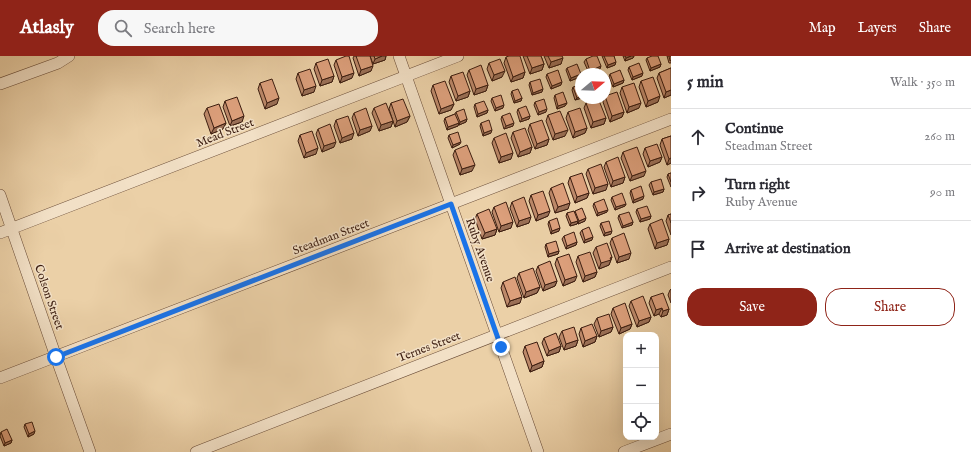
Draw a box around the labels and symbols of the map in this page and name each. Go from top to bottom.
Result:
north arrow [575,68,611,104]
street label: Mead Street [194,115,256,151]
street label: Steadman Street [291,216,371,258]
street label: Ruby Avenue [462,216,498,284]
street label: Colson Street [31,263,67,331]
street label: Ternes Street [395,328,463,366]
route end [492,338,510,356]
route start [47,348,65,366]

